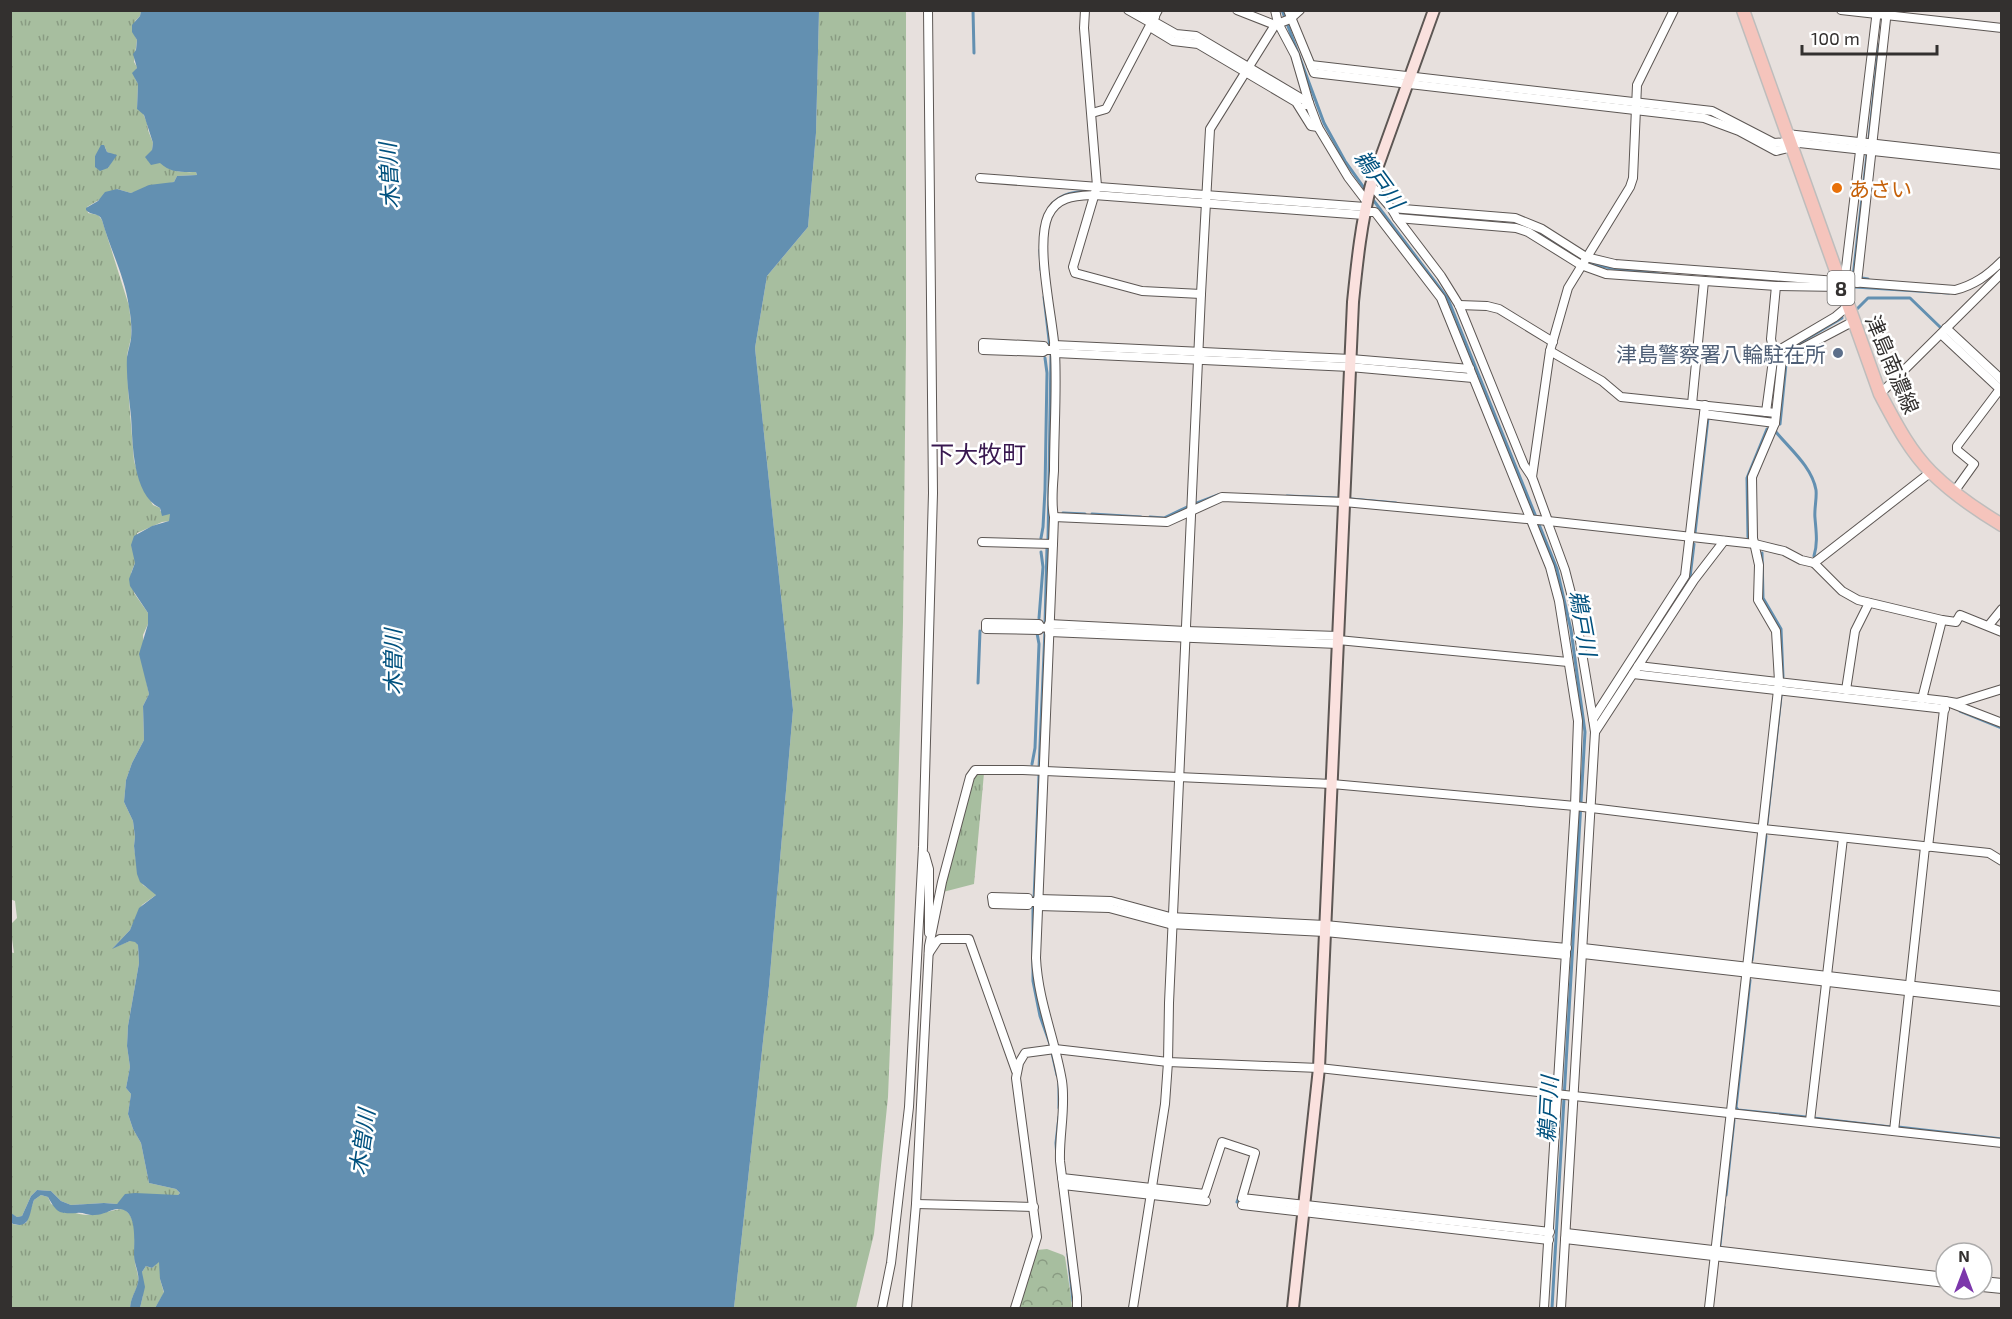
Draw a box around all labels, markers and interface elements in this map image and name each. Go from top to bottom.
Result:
scale bar [1802,18,1937,56]
text: 100 m [1811,27,1860,49]
water label: 木曽川 [373,140,403,210]
water label: 鵜戸川 [1350,145,1411,215]
place label: あさい [1849,176,1912,201]
marker: あさい [1830,181,1844,195]
road number: 8 [1828,271,1854,305]
street label: 津島南濃線 [1861,311,1925,417]
place label: 津島警察署八輪駐在所 [1616,341,1826,366]
marker: 津島警察署八輪駐在所 [1831,346,1845,360]
district label: 下大牧町 [930,439,1026,468]
water label: 鵜戸川 [1565,588,1603,660]
water label: 木曽川 [379,627,405,695]
water label: 鵜戸川 [1532,1073,1562,1143]
water label: 木曽川 [344,1106,379,1176]
north arrow [1934,1241,1994,1301]
text: N [1958,1246,1970,1265]

